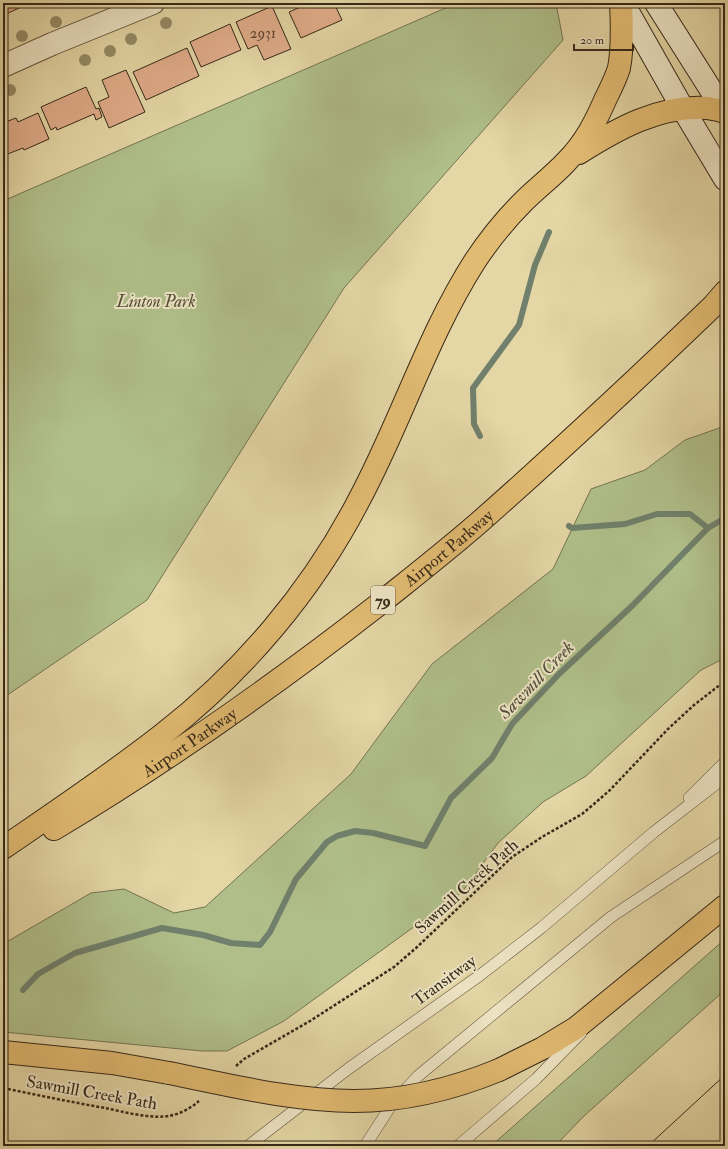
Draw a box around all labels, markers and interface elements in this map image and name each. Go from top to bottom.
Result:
house number: 2931 [250,24,276,43]
scale bar [574,26,633,52]
text: 20 m [580,33,605,48]
park label: Linton Park [116,291,195,312]
street label: Airport Parkway [399,505,499,592]
road number: 79 [371,586,395,614]
water label: Sawmill Creek [493,637,579,725]
street label: Airport Parkway [138,703,242,782]
street label: Sawmill Creek Path [410,834,523,938]
street label: Transitway [408,950,481,1011]
street label: Sawmill Creek Path [25,1071,159,1114]

